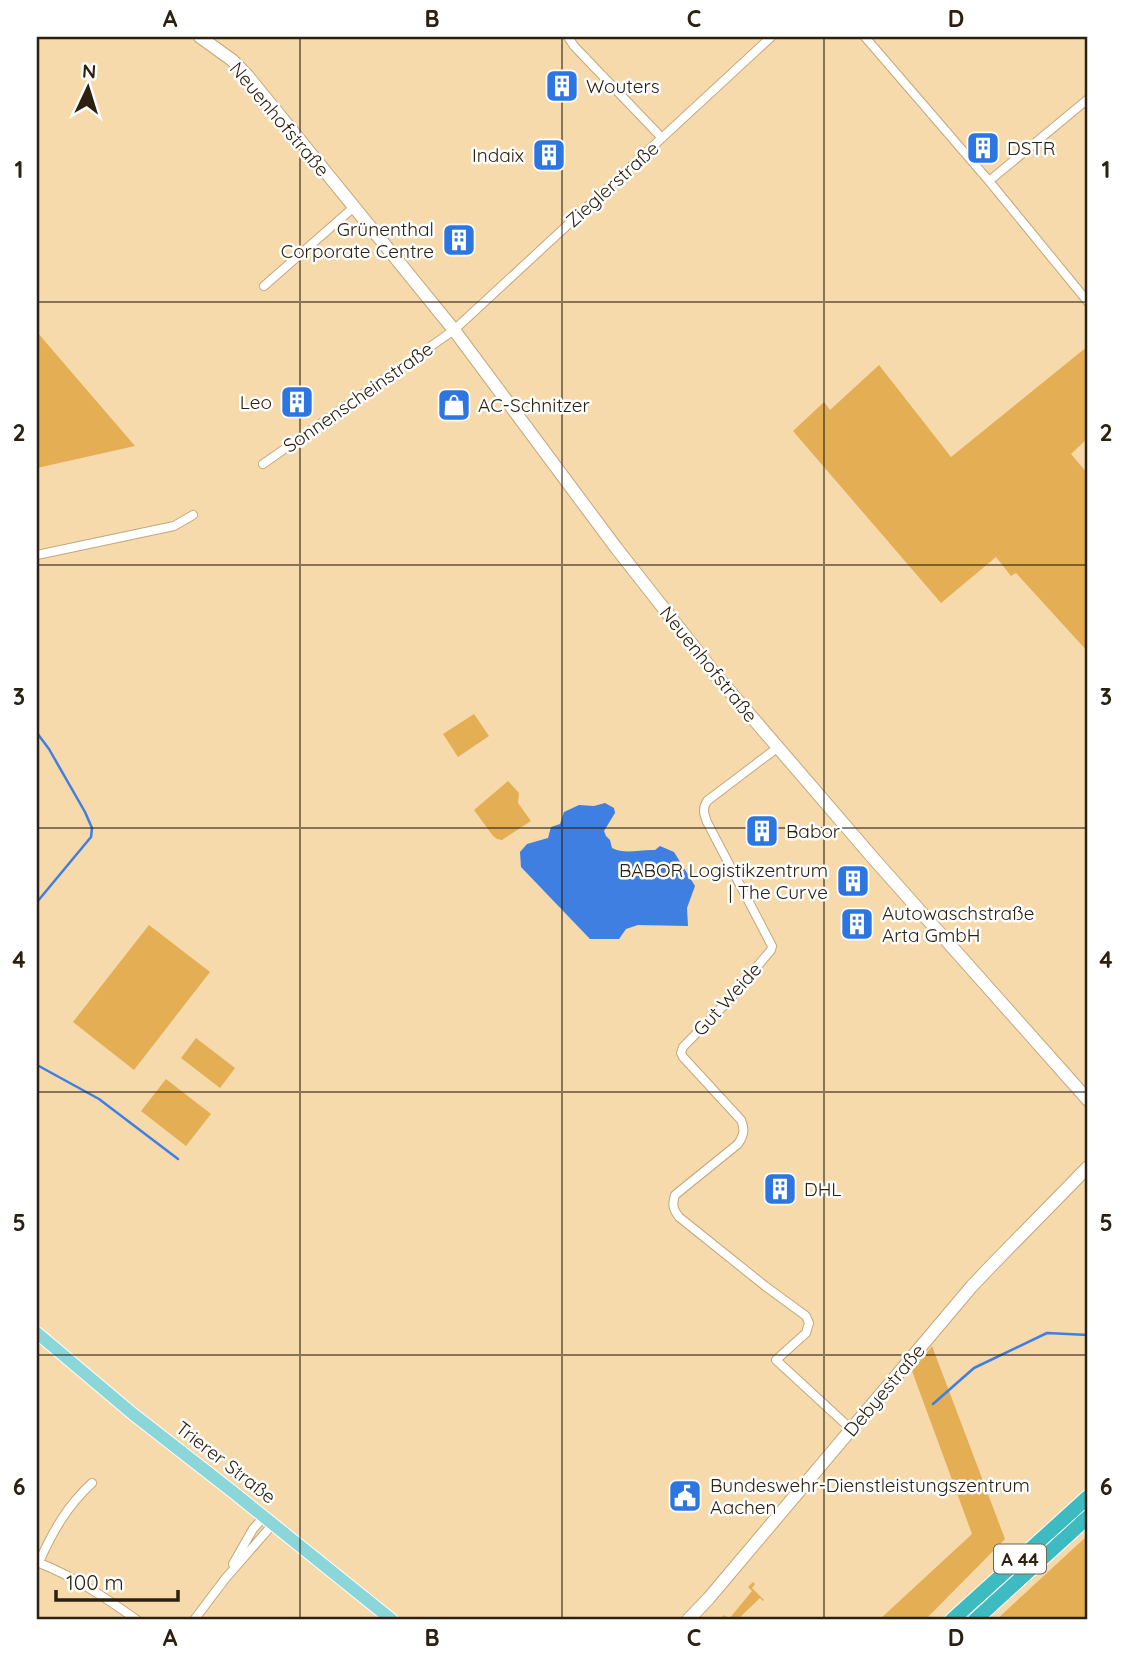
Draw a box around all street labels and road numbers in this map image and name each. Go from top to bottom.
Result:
street label: Neuenhofstraße [225,57,335,181]
street label: Zieglerstraße [560,136,664,232]
street label: Sonnenscheinstraße [278,336,438,458]
street label: Neuenhofstraße [655,601,763,727]
street label: Gut Weide [688,957,766,1041]
street label: Debyestraße [838,1339,930,1441]
street label: Trierer Straße [171,1415,281,1509]
road number: A 44 [994,1544,1046,1574]

